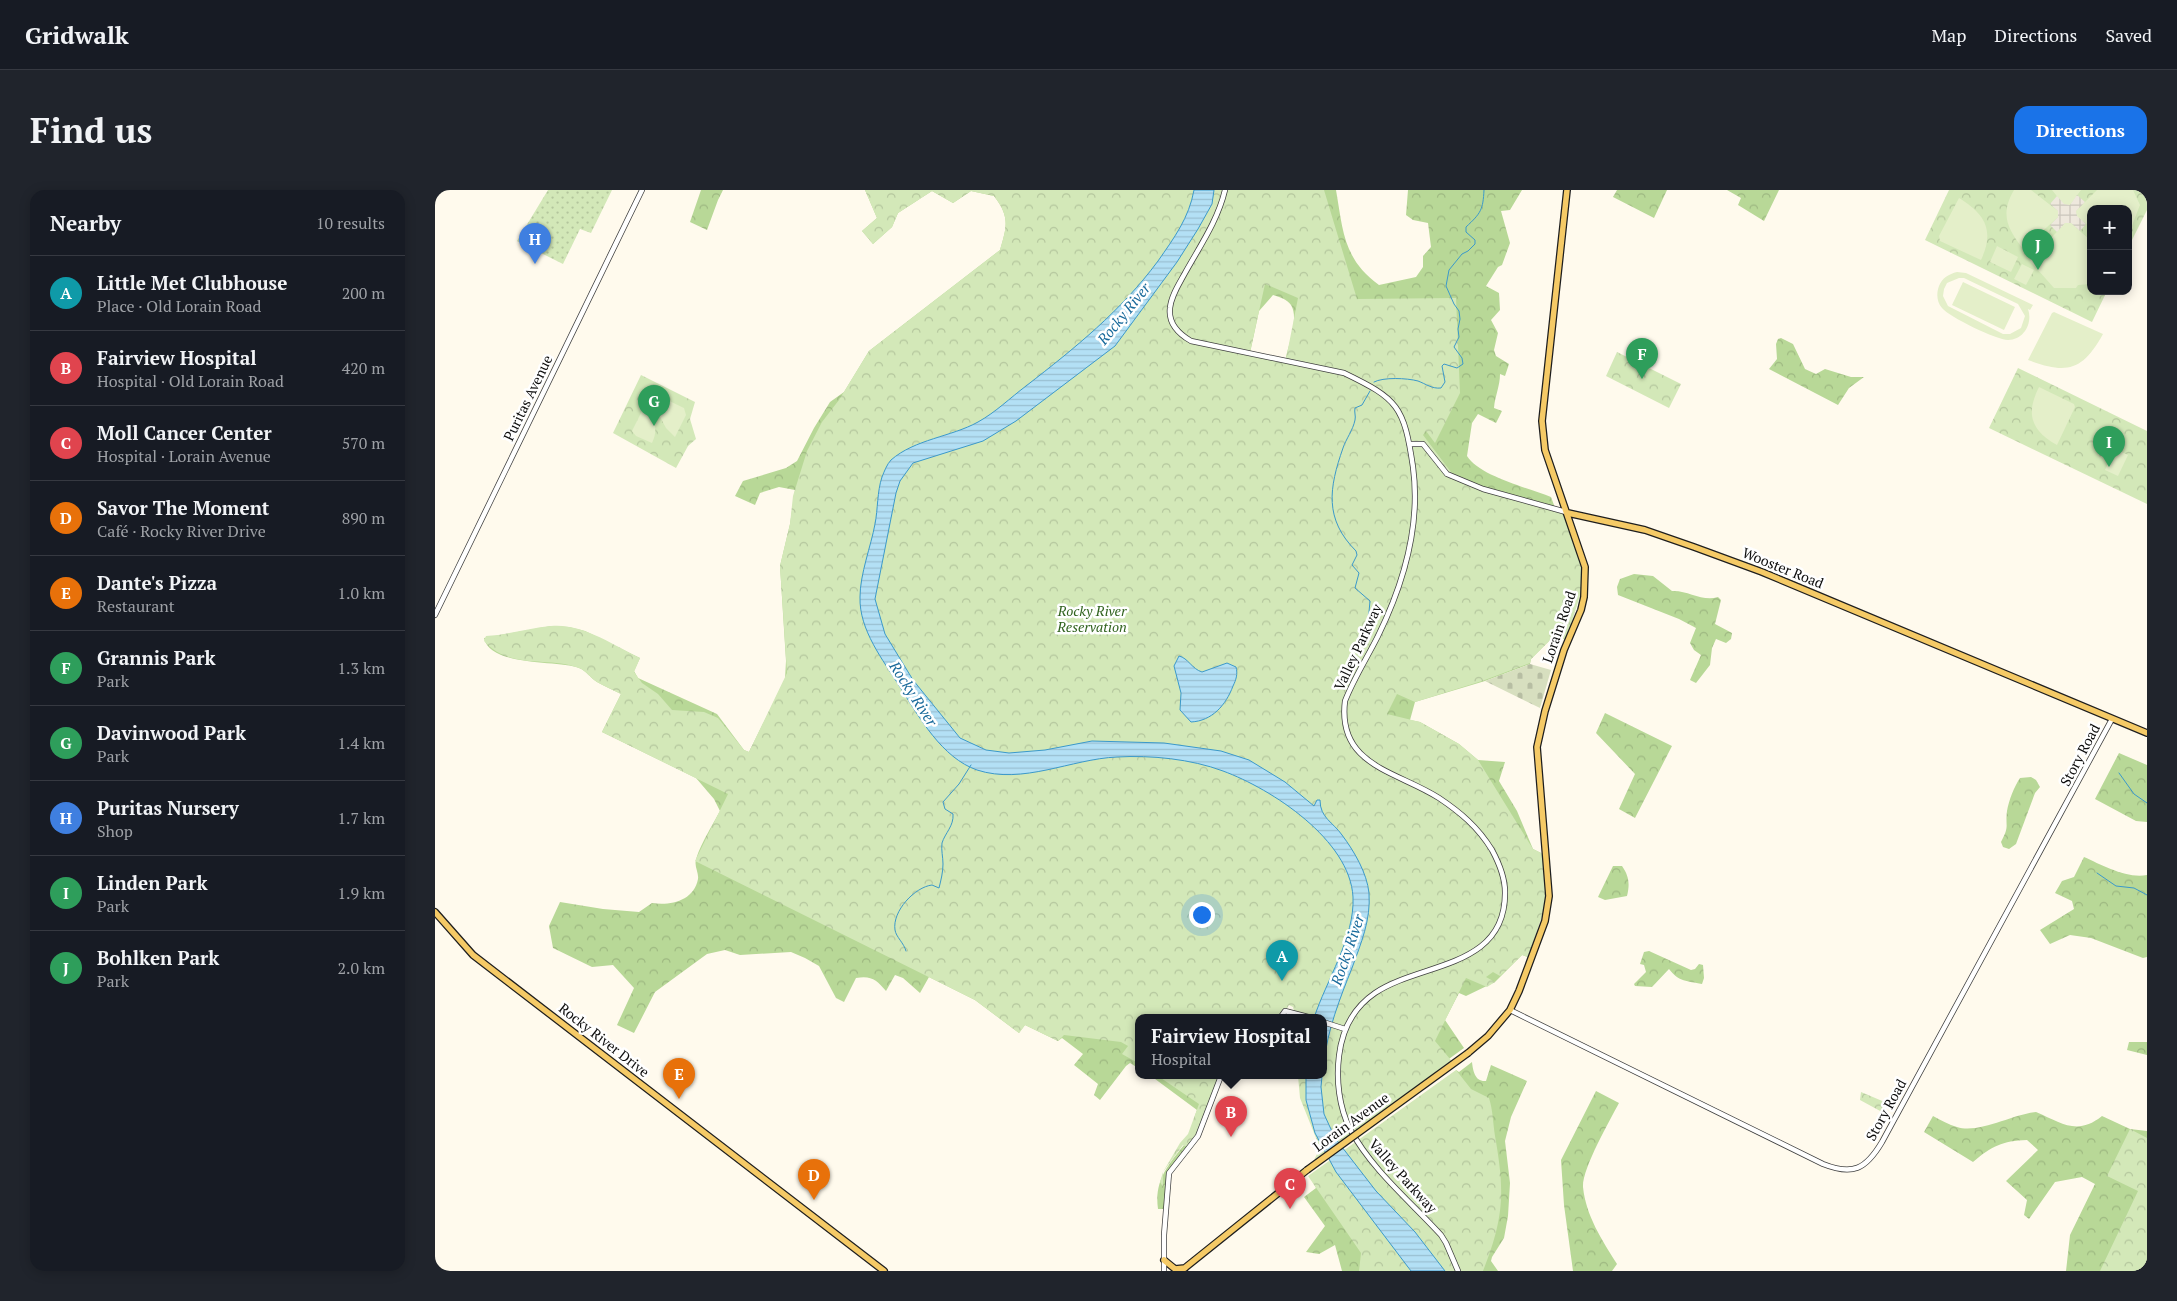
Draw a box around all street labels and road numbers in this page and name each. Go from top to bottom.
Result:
street label: Puritas Avenue [499,352,557,444]
street label: Wooster Road [1740,543,1827,593]
street label: Lorain Road [1537,588,1580,665]
street label: Valley Parkway [1329,600,1386,693]
street label: Story Road [2055,720,2104,789]
street label: Rocky River Drive [555,998,653,1081]
street label: Story Road [1861,1075,1910,1144]
street label: Lorain Avenue [1309,1088,1392,1156]
street label: Valley Parkway [1365,1135,1442,1217]

